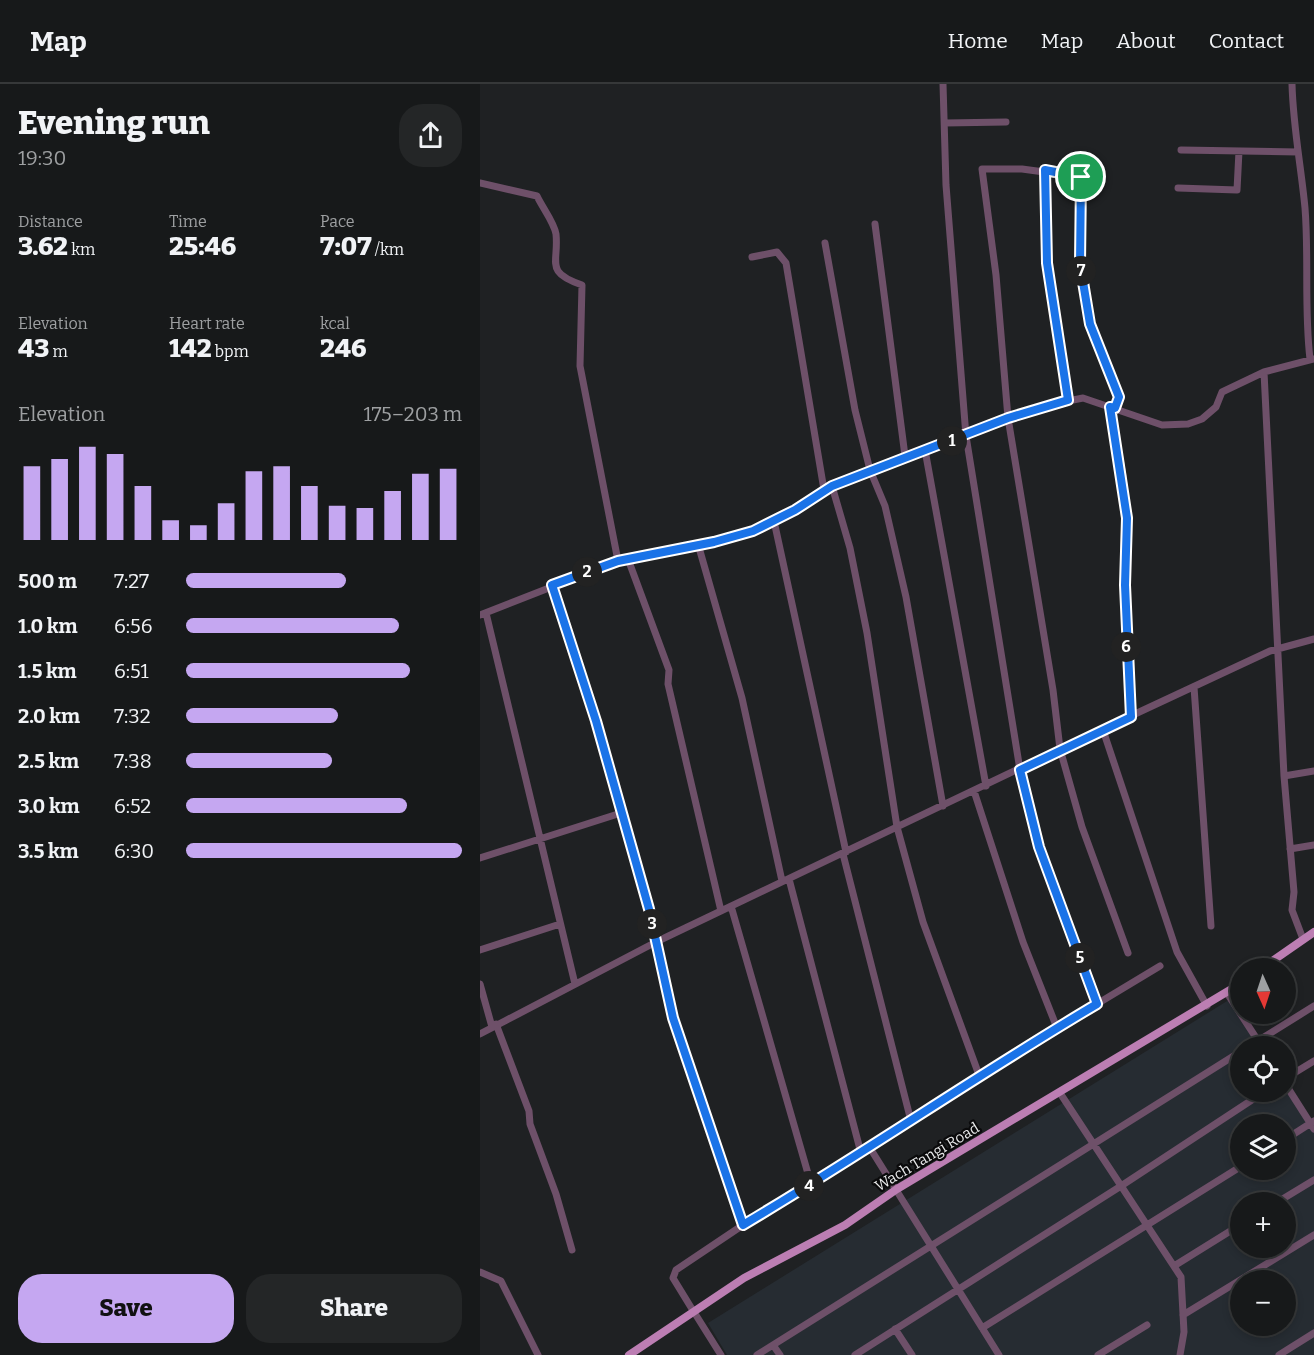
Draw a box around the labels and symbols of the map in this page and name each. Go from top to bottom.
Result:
pin [1055,151,1106,202]
pin: 7 [1066,256,1096,286]
pin: 1 [937,426,967,456]
pin: 2 [572,557,602,587]
pin: 6 [1111,632,1141,662]
pin: 3 [637,909,667,939]
pin: 5 [1065,943,1095,973]
north arrow [1230,958,1296,1024]
street label: Wach Tangi Road [872,1119,983,1195]
pin: 4 [794,1171,824,1201]

